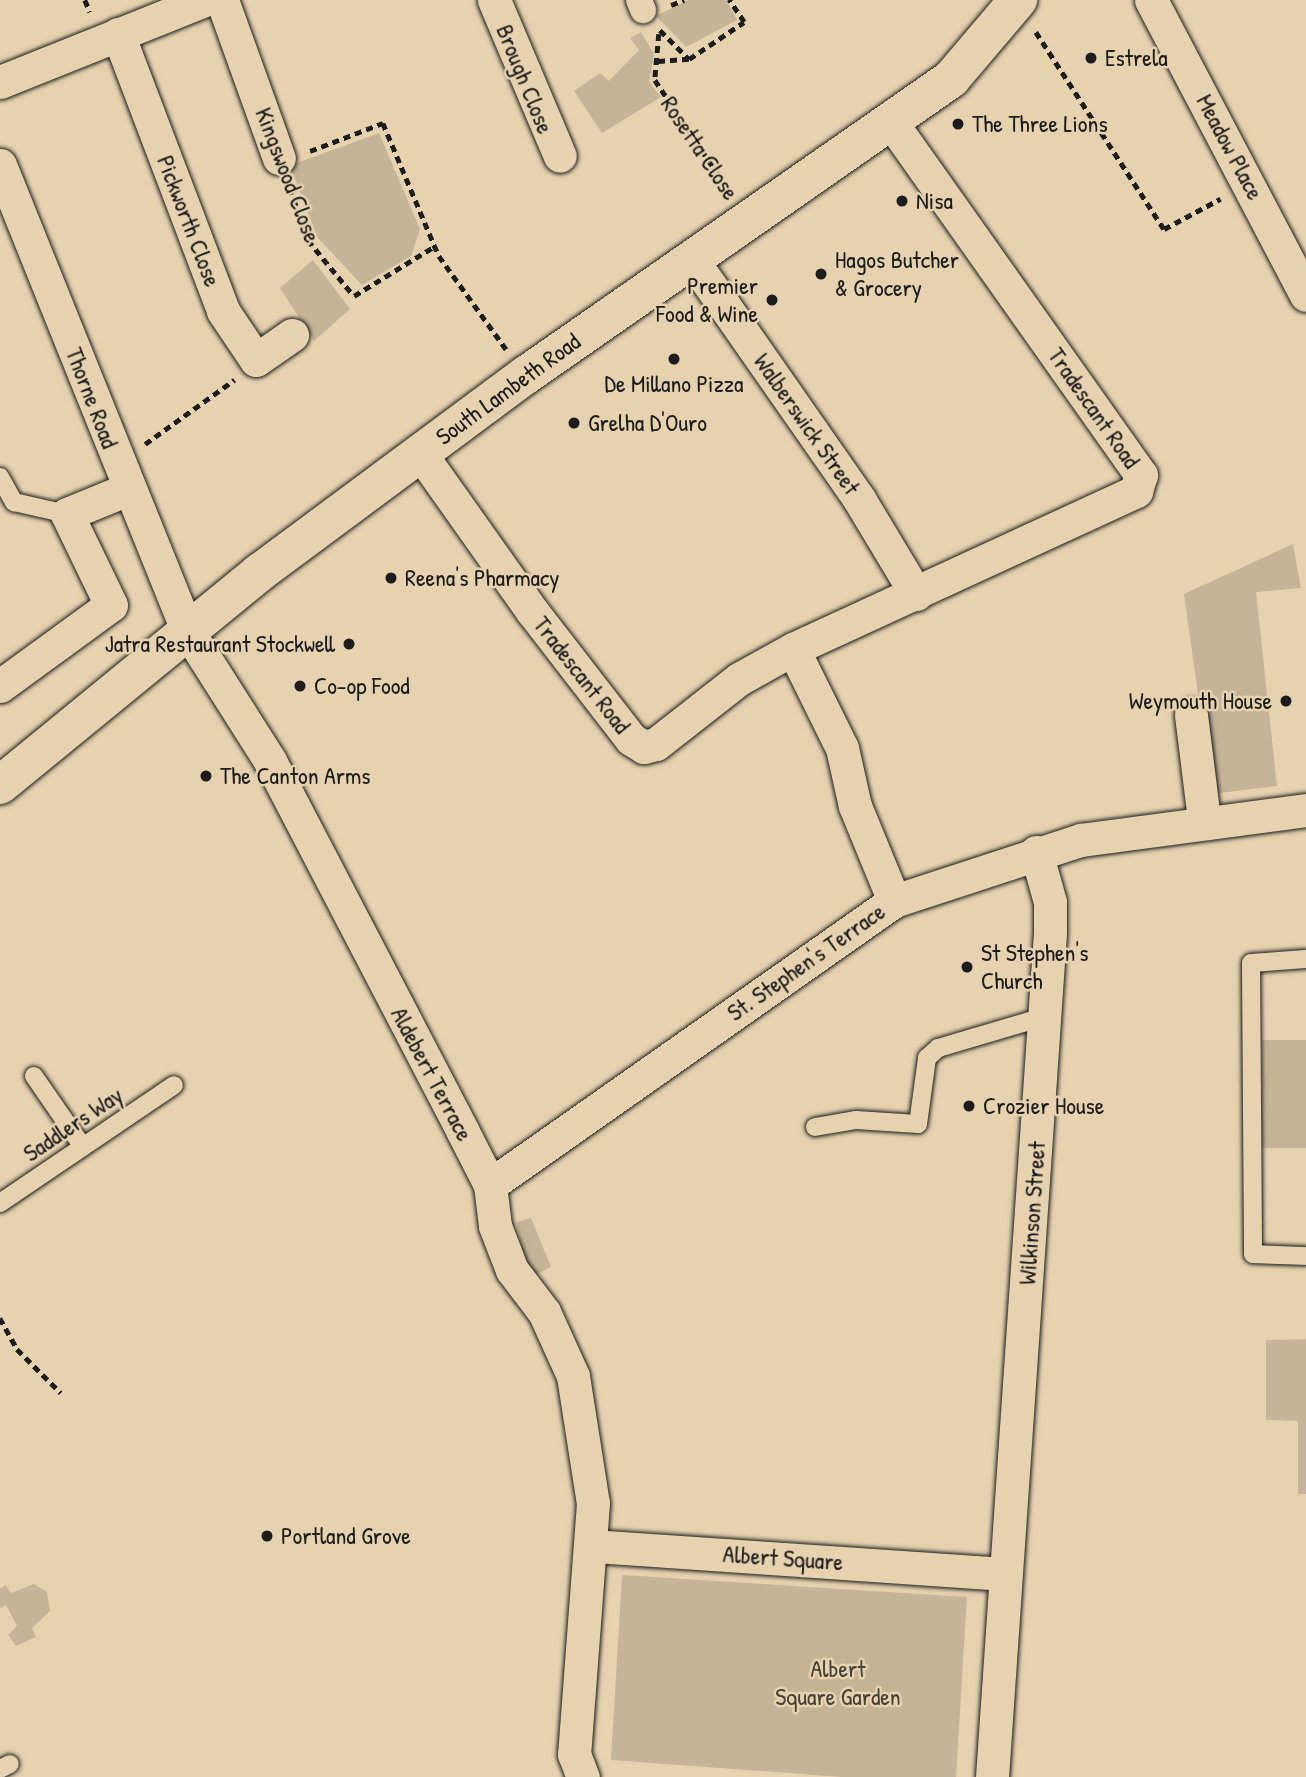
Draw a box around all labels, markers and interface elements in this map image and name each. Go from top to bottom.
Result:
street label: Brough Close [490,20,560,138]
place label: Estrela [1105,44,1168,72]
marker: Estrela [1083,50,1099,66]
street label: Meadow Place [1190,89,1270,205]
street label: Rosetta Close [655,91,745,205]
street label: Kingswood Close [249,104,327,246]
place label: The Three Lions [972,110,1108,138]
marker: The Three Lions [950,116,966,132]
street label: Pickworth Close [151,151,227,291]
place label: Nisa [916,187,953,215]
marker: Nisa [894,193,910,209]
place label: Hagos Butcher & Grocery [835,246,959,302]
marker: Hagos Butcher & Grocery [813,266,829,282]
place label: Premier Food & Wine [656,272,758,328]
marker: Premier Food & Wine [764,292,780,308]
street label: South Lambeth Road [430,327,586,451]
street label: Tradescant Road [1042,342,1146,474]
street label: Thorne Road [60,344,124,452]
street label: Walberswick Street [748,348,866,500]
marker: De Millano Pizza [666,351,682,367]
place label: De Millano Pizza [605,370,743,398]
place label: Grelha D'Ouro [588,409,707,437]
marker: Grelha D'Ouro [566,415,582,431]
place label: Reena's Pharmacy [405,564,559,592]
marker: Reena's Pharmacy [383,570,399,586]
street label: Tradescant Road [527,611,637,739]
place label: Jatra Restaurant Stockwell [105,630,335,658]
marker: Jatra Restaurant Stockwell [341,636,357,652]
place label: Co-op Food [314,672,410,700]
marker: Co-op Food [292,678,308,694]
place label: Weymouth House [1129,687,1272,715]
marker: Weymouth House [1278,693,1294,709]
place label: The Canton Arms [220,762,371,790]
marker: The Canton Arms [198,768,214,784]
street label: St. Stephen's Terrace [722,897,890,1027]
place label: St Stephen's Church [981,939,1089,995]
marker: St Stephen's Church [959,959,975,975]
street label: Aldebert Terrace [385,1002,479,1146]
street label: Saddlers Way [18,1080,128,1168]
place label: Crozier House [983,1092,1104,1120]
marker: Crozier House [961,1098,977,1114]
street label: Wilkinson Street [1013,1140,1051,1286]
place label: Portland Grove [281,1522,411,1550]
marker: Portland Grove [259,1528,275,1544]
street label: Albert Square [722,1539,844,1577]
park label: Albert Square Garden [775,1655,901,1711]

